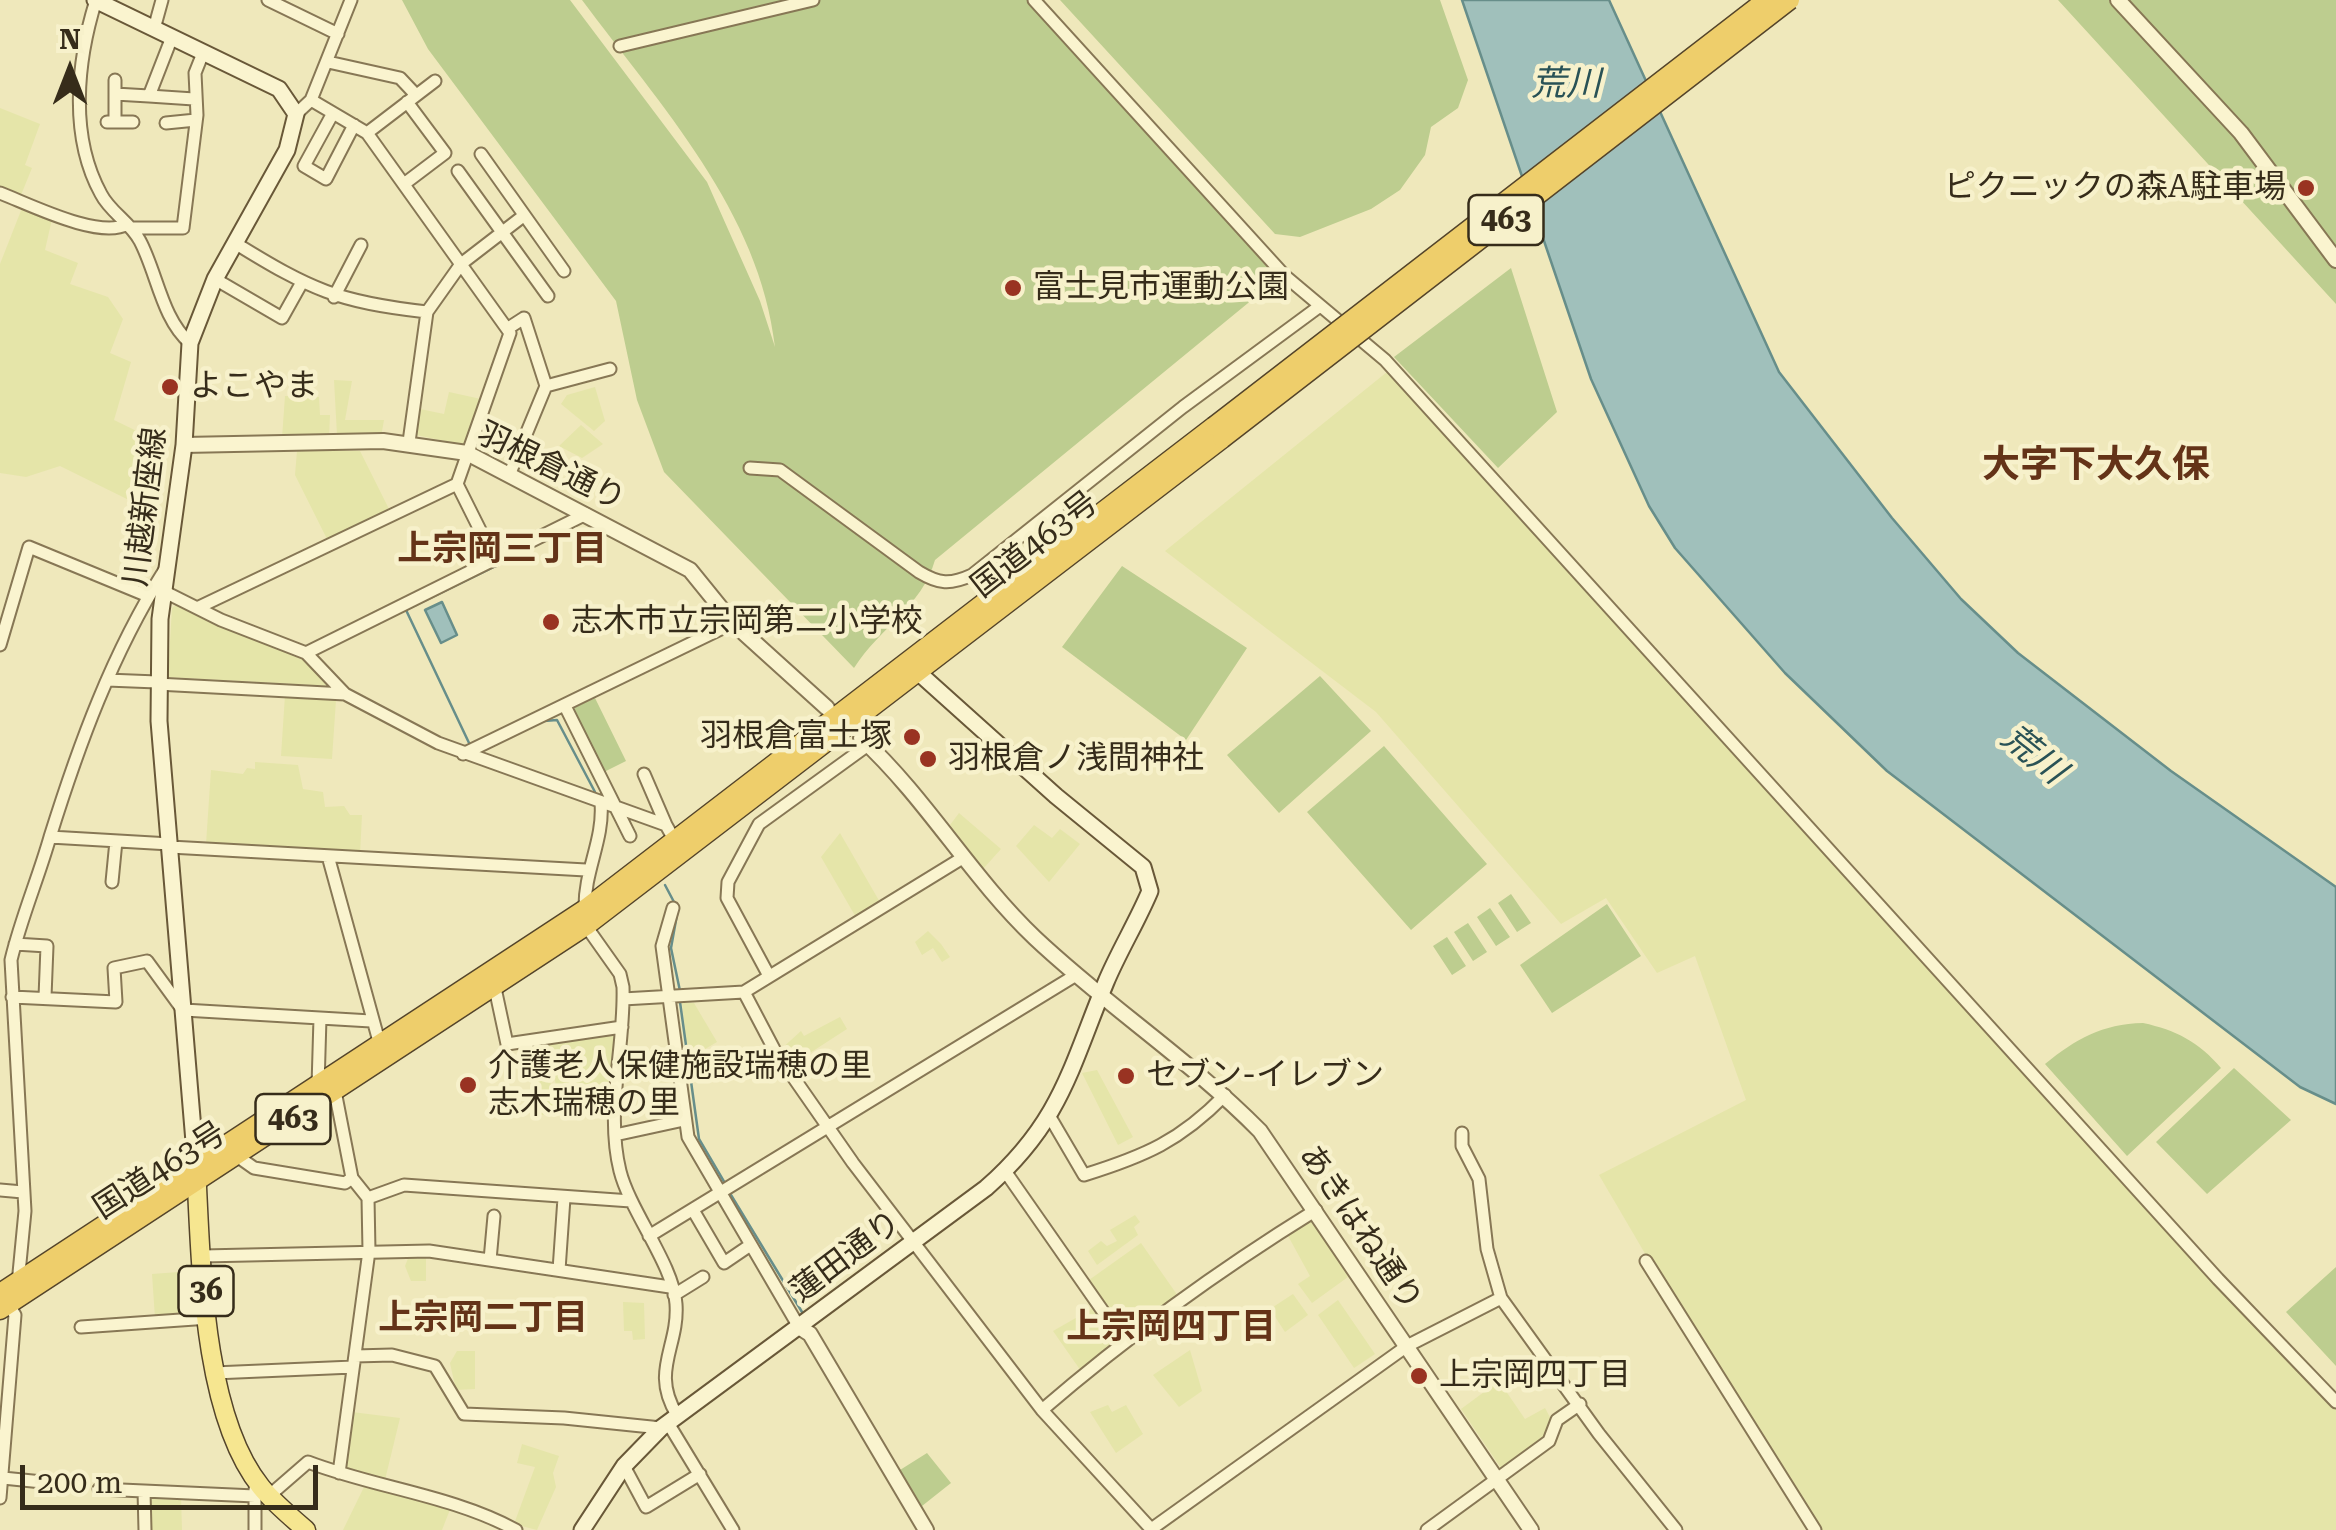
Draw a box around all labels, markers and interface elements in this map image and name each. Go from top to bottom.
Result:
north arrow [20,20,120,120]
text: N [59,23,81,56]
water label: 荒川 [1531,64,1601,106]
place label: ピクニックの森A駐車場 [1944,169,2286,207]
marker: ピクニックの森A駐車場 [2295,177,2317,199]
road number: 463 [1468,195,1544,245]
place label: 富士見市運動公園 [1033,269,1289,307]
marker: 富士見市運動公園 [1002,277,1024,299]
place label: よこやま [190,368,318,406]
marker: よこやま [159,376,181,398]
street label: 羽根倉通り [471,415,631,519]
street label: 川越新座線 [117,425,175,589]
district label: 大字下大久保 [1982,443,2210,489]
street label: 国道463号 [964,484,1106,606]
district label: 上宗岡三丁目 [397,529,607,571]
place label: 志木市立宗岡第二小学校 [571,603,923,641]
marker: 志木市立宗岡第二小学校 [540,611,562,633]
water label: 荒川 [1993,717,2073,793]
place label: 羽根倉富士塚 [700,718,892,756]
marker: 羽根倉富士塚 [901,726,923,748]
place label: 羽根倉ノ浅間神社 [948,740,1204,778]
marker: 羽根倉ノ浅間神社 [917,748,939,770]
place label: 介護老人保健施設瑞穂の里 志木瑞穂の里 [488,1048,872,1123]
place label: セブン-イレブン [1146,1057,1384,1095]
marker: セブン-イレブン [1115,1065,1137,1087]
marker: 介護老人保健施設瑞穂の里 志木瑞穂の里 [457,1074,479,1096]
road number: 463 [256,1094,330,1144]
street label: 国道463号 [87,1114,233,1228]
street label: あきはね通り [1290,1138,1430,1318]
street label: 蓮田通り [783,1203,909,1311]
road number: 36 [178,1266,234,1316]
district label: 上宗岡二丁目 [378,1298,588,1340]
district label: 上宗岡四丁目 [1066,1307,1276,1349]
place label: 上宗岡四丁目 [1439,1357,1631,1395]
marker: 上宗岡四丁目 [1408,1365,1430,1387]
scale bar [25,1445,322,1507]
text: 200 m [37,1465,122,1500]

